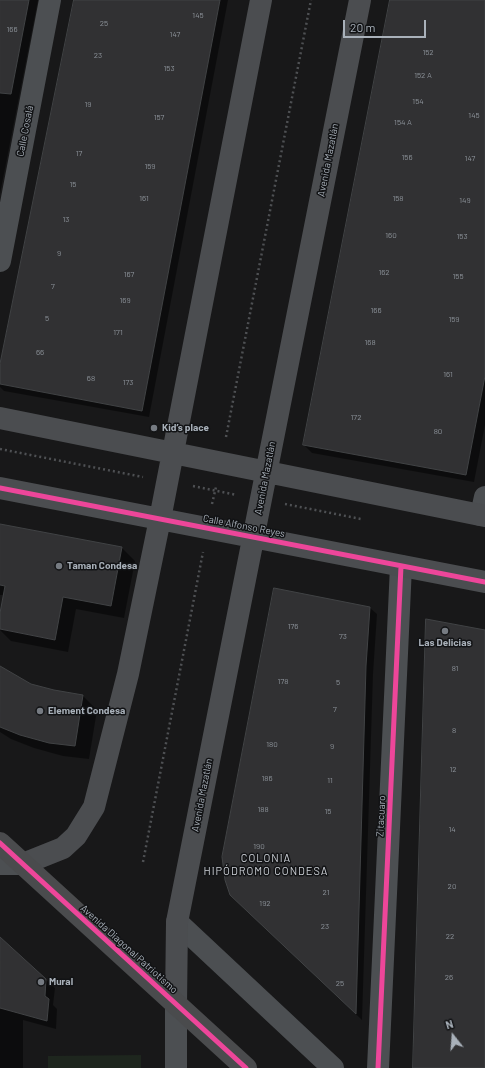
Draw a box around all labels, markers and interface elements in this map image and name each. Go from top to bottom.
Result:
house number: 145 [192,10,204,20]
scale bar [345,12,428,38]
house number: 25 [100,18,108,28]
text: 20 m [350,20,376,34]
house number: 166 [6,24,18,34]
house number: 147 [170,29,180,39]
house number: 152 [422,47,434,57]
house number: 23 [94,50,102,60]
house number: 153 [163,63,175,73]
house number: 152 A [414,70,432,80]
house number: 154 [412,96,424,106]
house number: 19 [85,99,91,109]
street label: Calle Cosalá [14,104,36,158]
house number: 145 [468,110,480,120]
house number: 157 [154,112,164,122]
house number: 154 A [394,117,412,127]
street label: Avenida Mazatlán [315,122,341,198]
house number: 17 [76,148,82,158]
house number: 156 [401,152,413,162]
house number: 147 [465,153,475,163]
house number: 159 [144,161,156,171]
house number: 15 [70,179,76,189]
house number: 161 [139,193,149,203]
house number: 158 [392,193,404,203]
house number: 149 [459,195,471,205]
house number: 13 [63,214,69,224]
house number: 160 [385,230,397,240]
house number: 153 [456,231,468,241]
house number: 9 [57,248,61,258]
house number: 162 [378,267,390,277]
house number: 167 [124,269,134,279]
house number: 155 [452,271,464,281]
house number: 7 [51,281,55,291]
house number: 169 [119,295,131,305]
house number: 166 [370,305,382,315]
house number: 5 [45,313,49,323]
house number: 159 [448,314,460,324]
house number: 171 [113,327,123,337]
house number: 168 [364,337,376,347]
house number: 66 [36,347,44,357]
house number: 161 [443,369,453,379]
house number: 68 [87,373,95,383]
house number: 173 [123,377,133,387]
house number: 172 [351,412,361,422]
place label: Kid’s place [162,422,209,434]
marker: Kid’s place [149,423,159,433]
house number: 80 [434,426,442,436]
street label: Avenida Mazatlán [252,440,278,516]
street label: Calle Alfonso Reyes [202,512,286,540]
place label: Taman Condesa [67,560,137,572]
marker: Taman Condesa [54,561,64,571]
house number: 176 [288,621,298,631]
marker: Las Delicias [440,626,450,636]
house number: 73 [339,631,347,641]
place label: Las Delicias [419,637,471,649]
house number: 81 [452,663,458,673]
house number: 178 [278,676,288,686]
house number: 5 [336,677,340,687]
house number: 7 [333,704,337,714]
place label: Element Condesa [48,705,125,717]
marker: Element Condesa [35,706,45,716]
house number: 8 [452,725,456,735]
house number: 180 [266,739,278,749]
house number: 9 [330,741,334,751]
street label: Avenida Mazatlán [189,757,215,833]
house number: 12 [449,764,457,774]
house number: 186 [261,773,273,783]
house number: 11 [327,775,333,785]
street label: Zitacuaro [374,795,388,837]
house number: 188 [257,804,269,814]
house number: 15 [325,806,331,816]
house number: 14 [448,824,456,834]
house number: 190 [253,841,265,851]
district label: COLONIA HIPÓDROMO CONDESA [203,851,329,877]
house number: 20 [448,881,456,891]
house number: 21 [323,887,329,897]
house number: 192 [259,898,271,908]
street label: Avenida Diagonal Patriotismo [78,902,180,996]
house number: 23 [321,921,329,931]
house number: 22 [446,931,454,941]
house number: 26 [445,972,453,982]
place label: Mural [49,976,73,988]
marker: Mural [36,977,46,987]
house number: 25 [336,978,344,988]
north arrow [433,1016,473,1056]
text: N [444,1017,455,1031]

